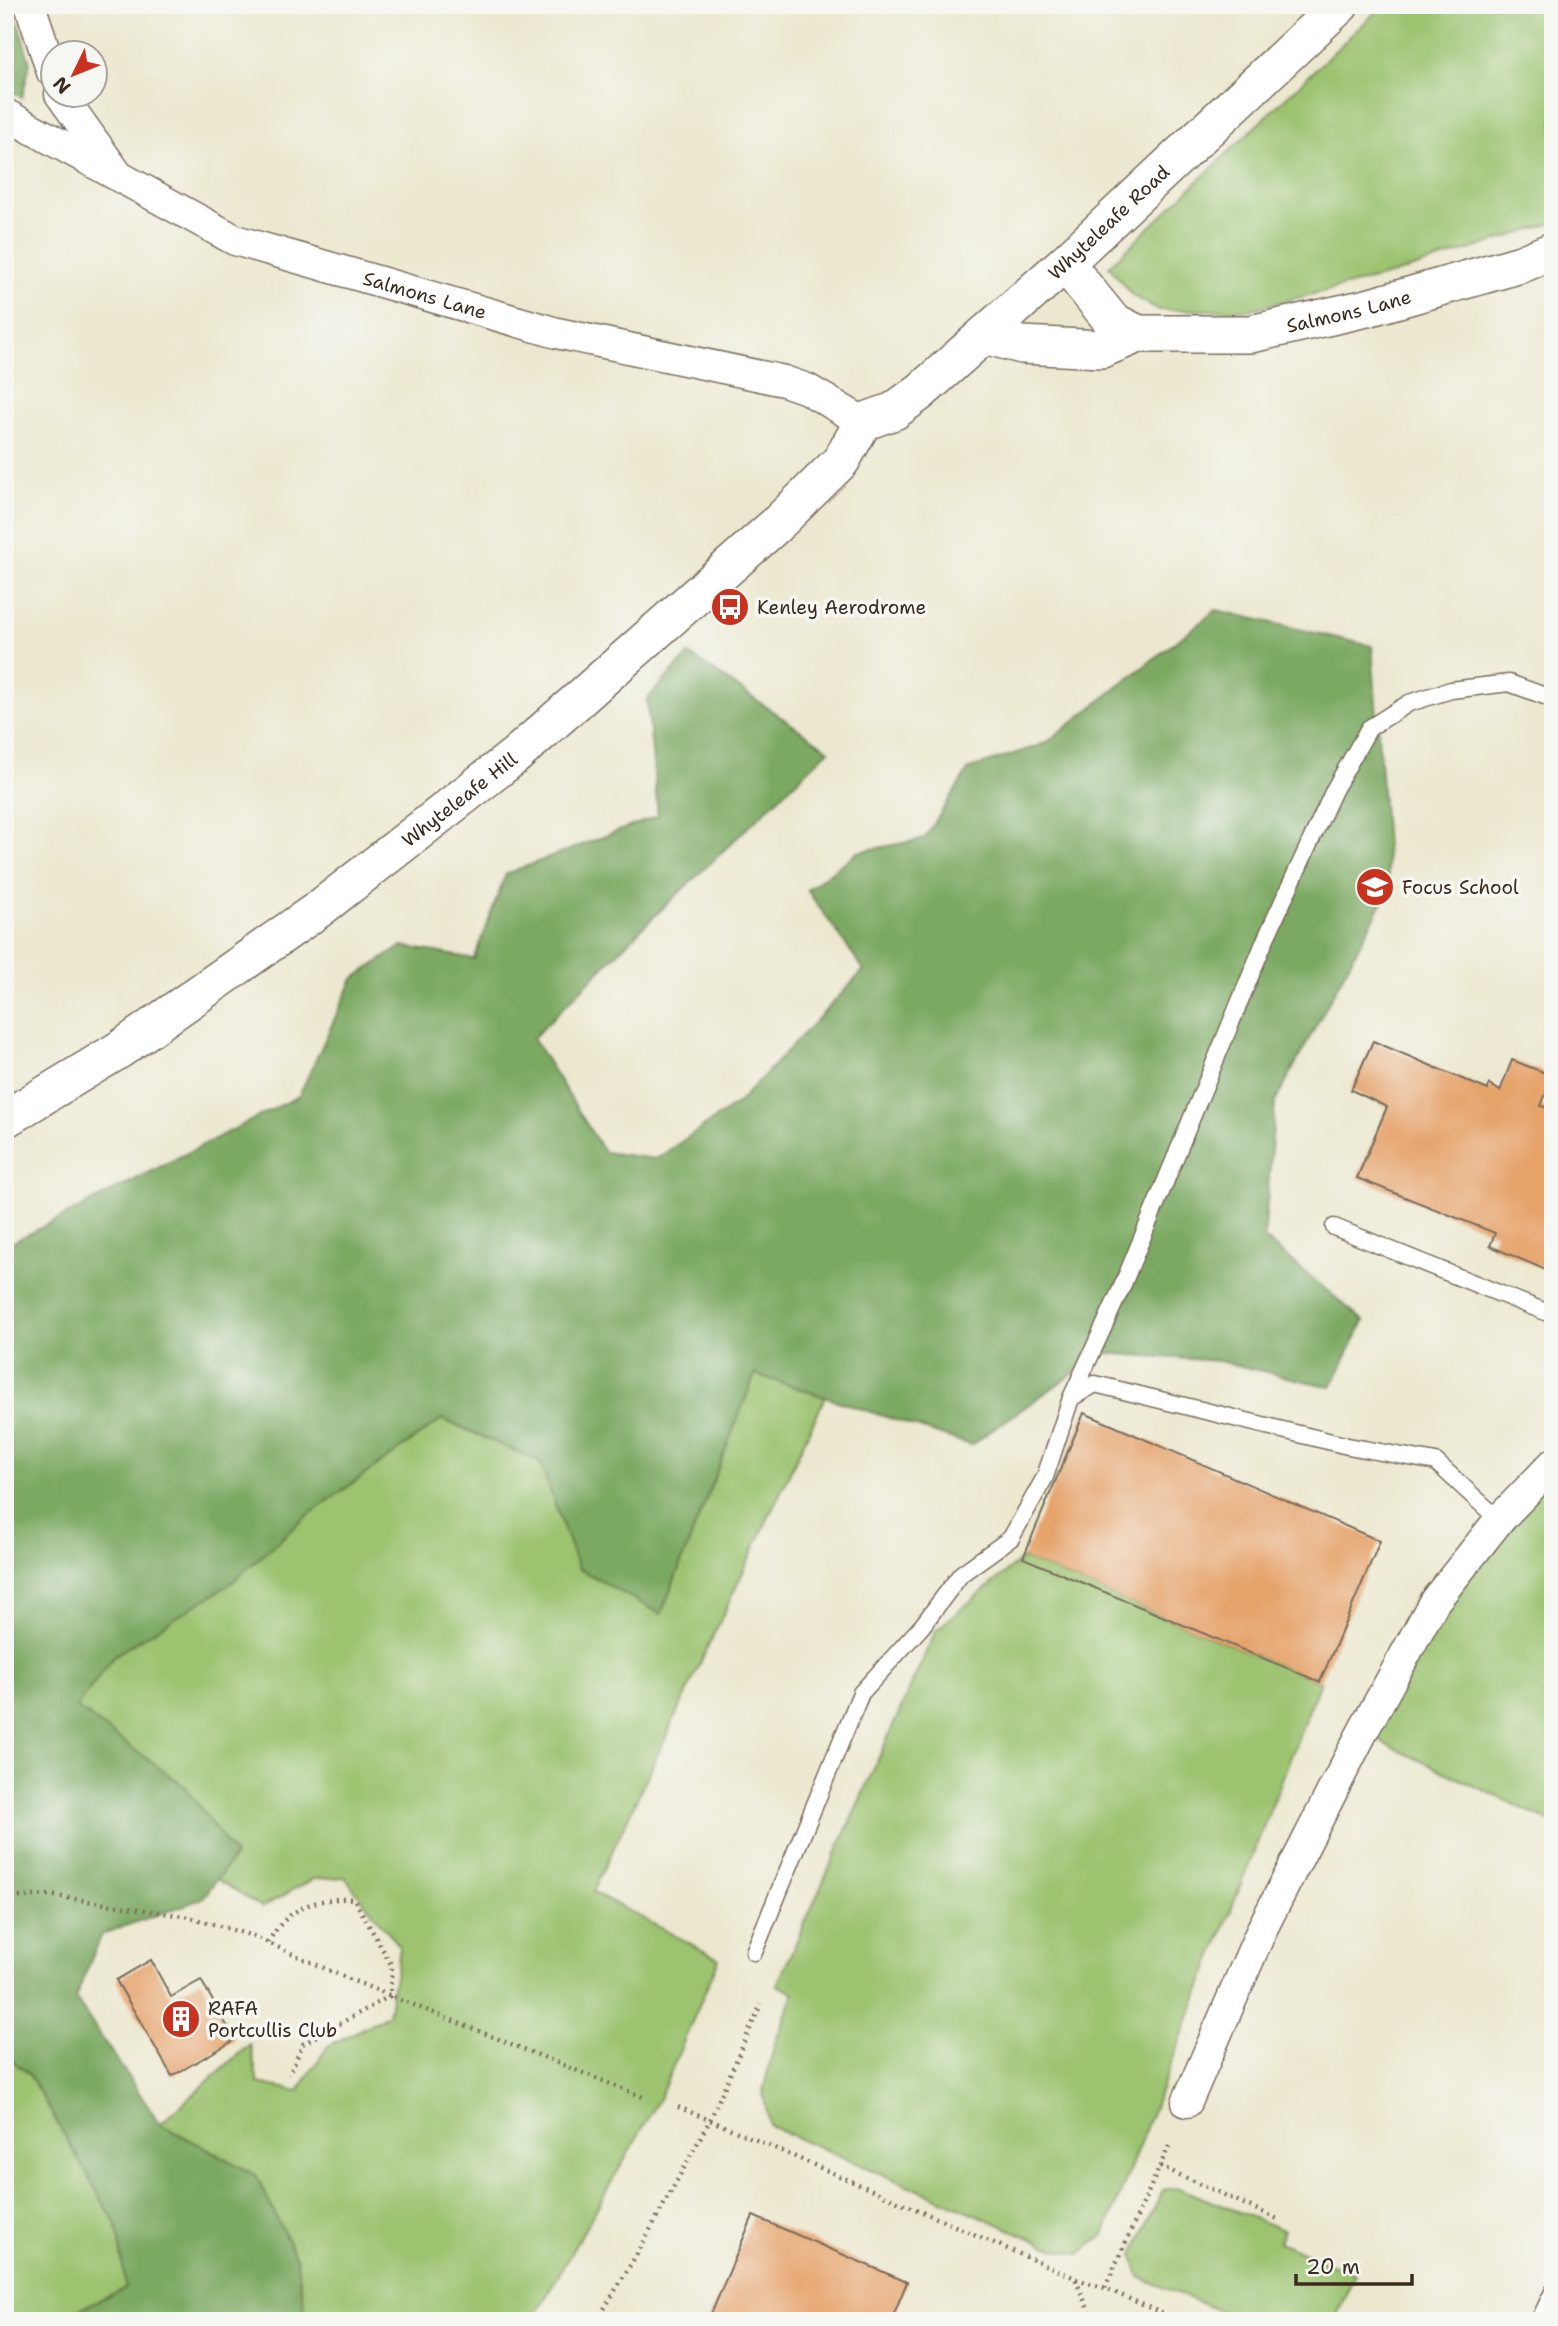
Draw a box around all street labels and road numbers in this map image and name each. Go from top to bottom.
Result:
street label: Whyteleafe Road [1042,159,1174,285]
street label: Salmons Lane [360,265,490,325]
street label: Salmons Lane [1284,284,1414,338]
street label: Whyteleafe Hill [396,746,522,852]

